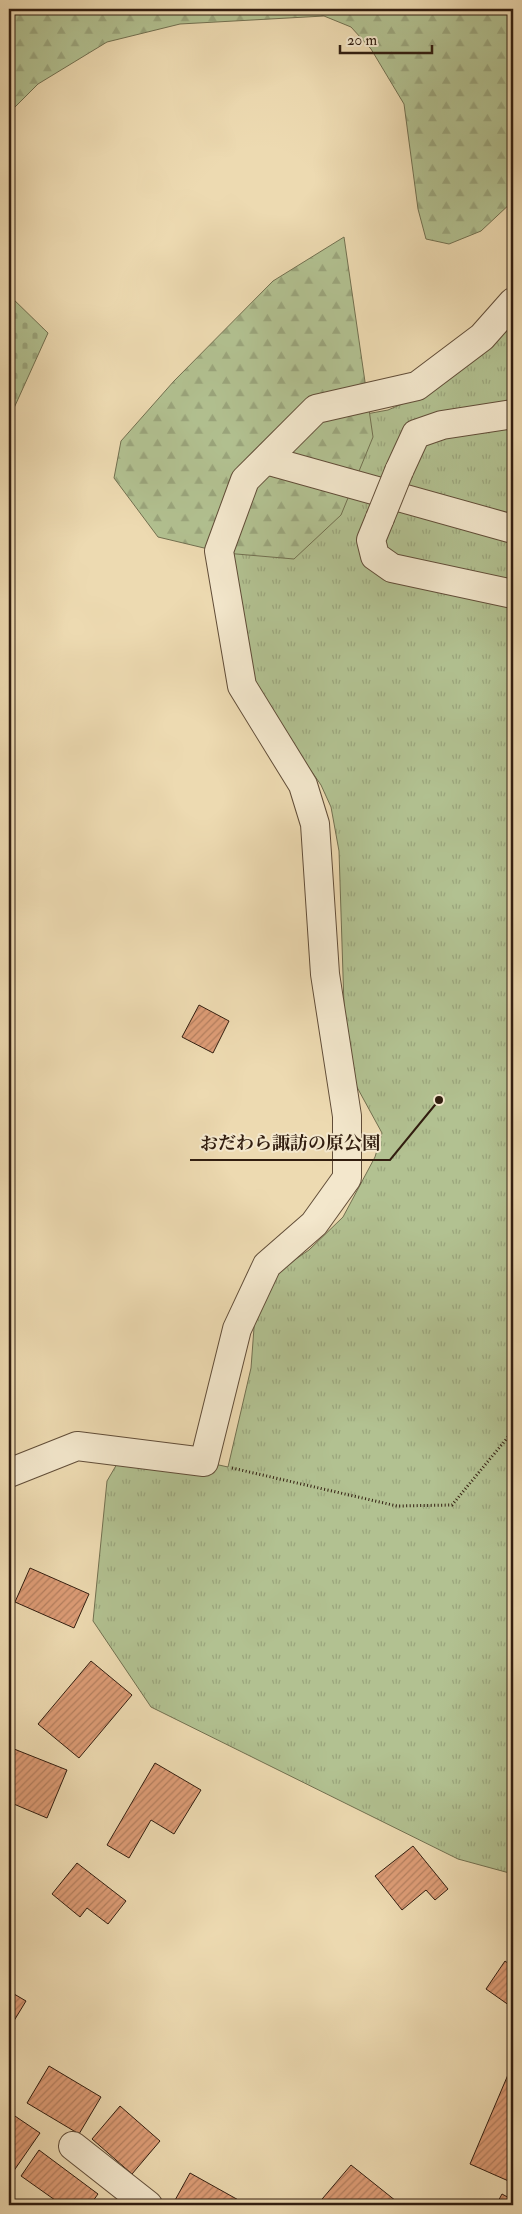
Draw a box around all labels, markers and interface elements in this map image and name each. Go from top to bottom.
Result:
scale bar [340,22,432,54]
text: 20 m [347,31,377,50]
callout: おだわら諏訪の原公園 [190,1127,390,1160]
text: おだわら諏訪の原公園 [200,1132,380,1155]

